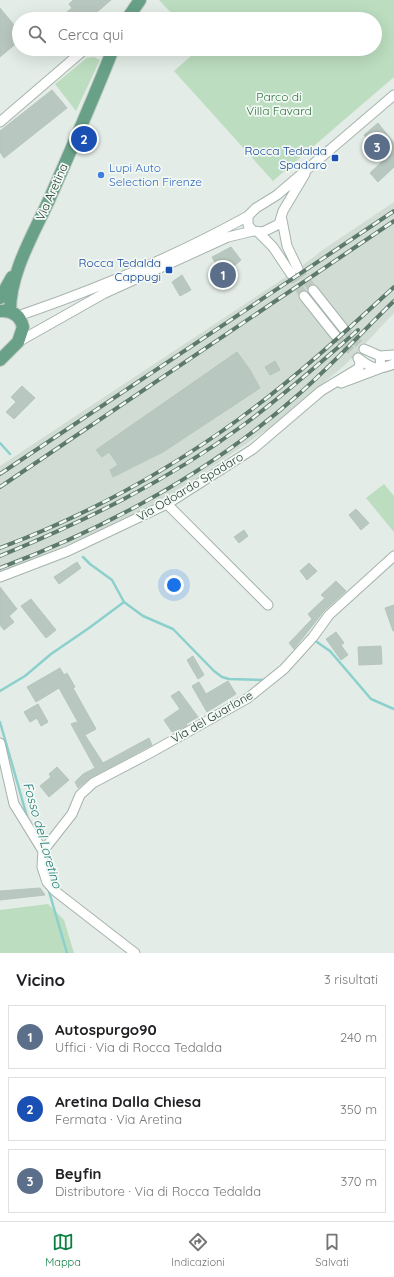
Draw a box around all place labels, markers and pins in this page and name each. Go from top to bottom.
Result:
pin: 2 [71,124,97,154]
pin: 3 [364,132,390,162]
place label: Rocca Tedalda Spadaro [244,143,327,172]
marker: Rocca Tedalda Spadaro [330,153,340,163]
place label: Lupi Auto Selection Firenze [109,160,202,189]
marker: Lupi Auto Selection Firenze [96,170,106,180]
place label: Rocca Tedalda Cappugi [78,255,161,284]
pin: 1 [210,260,236,290]
marker: Rocca Tedalda Cappugi [164,265,174,275]

